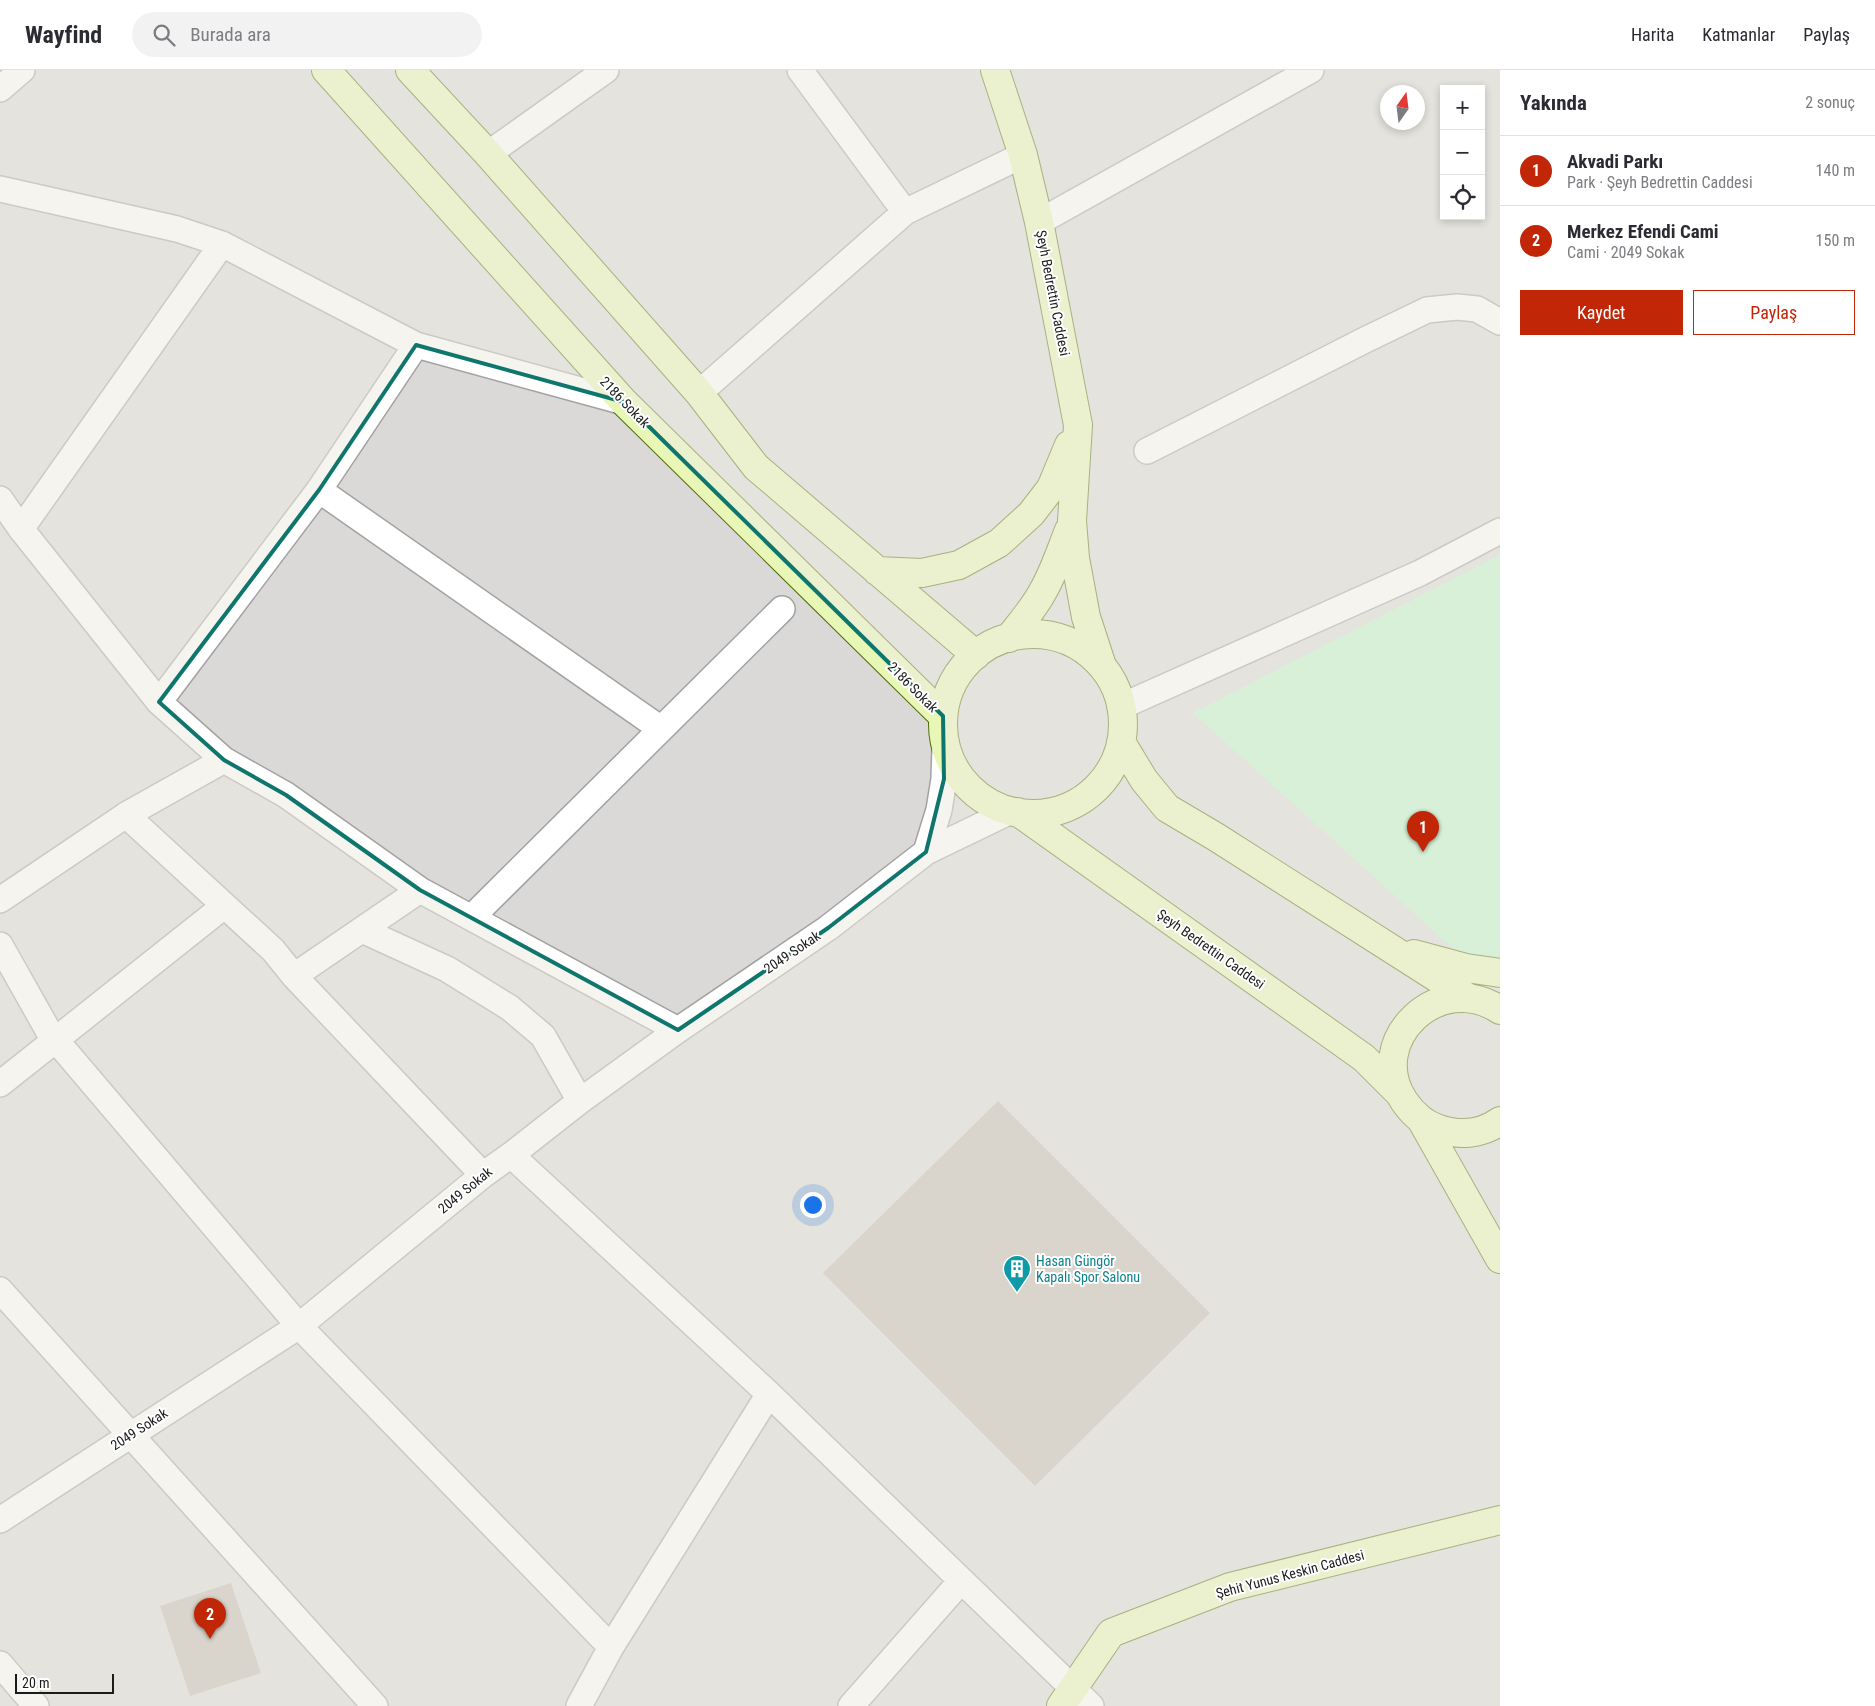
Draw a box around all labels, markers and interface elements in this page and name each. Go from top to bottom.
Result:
search box [132,12,482,57]
text: Wayfind [25,21,102,49]
icon: search [150,21,178,49]
text: Burada ara [190,23,271,46]
text: Harita [1631,24,1674,45]
text: Katmanlar [1702,24,1775,45]
text: Paylaş [1803,24,1850,45]
north arrow [1380,85,1425,130]
map controls [1440,85,1485,220]
button: + [1440,85,1485,130]
text: Yakında [1520,91,1587,115]
text: 2 sonuç [1805,93,1855,112]
button: − [1440,130,1485,175]
text: Akvadi Parkı [1567,150,1663,173]
text: 1 [1532,161,1540,180]
text: 140 m [1816,161,1855,180]
text: Park · Şeyh Bedrettin Caddesi [1567,173,1753,192]
button: locate [1440,175,1485,220]
text: Merkez Efendi Cami [1567,220,1719,243]
street label: Şeyh Bedrettin Caddesi [1033,229,1073,357]
text: 2 [1532,231,1540,250]
text: 150 m [1816,231,1855,250]
text: Cami · 2049 Sokak [1567,243,1684,262]
button: Kaydet [1520,290,1683,335]
button: Paylaş [1693,290,1855,335]
street label: 2186 Sokak [597,373,654,431]
street label: 2186 Sokak [885,659,942,716]
pin: 1 [1407,811,1439,852]
street label: Şeyh Bedrettin Caddesi [1154,906,1268,992]
street label: 2049 Sokak [761,927,824,977]
street label: 2049 Sokak [435,1163,496,1217]
your location [800,1192,826,1218]
place label: Hasan Güngör Kapalı Spor Salonu [1036,1253,1140,1285]
building icon: Hasan Güngör Kapalı Spor Salonu [1002,1254,1032,1293]
street label: 2049 Sokak [108,1404,171,1453]
street label: Şehit Yunus Keskin Caddesi [1214,1547,1366,1601]
pin: 2 [194,1598,226,1639]
scale bar [15,1671,114,1694]
text: 20 m [22,1675,50,1691]

